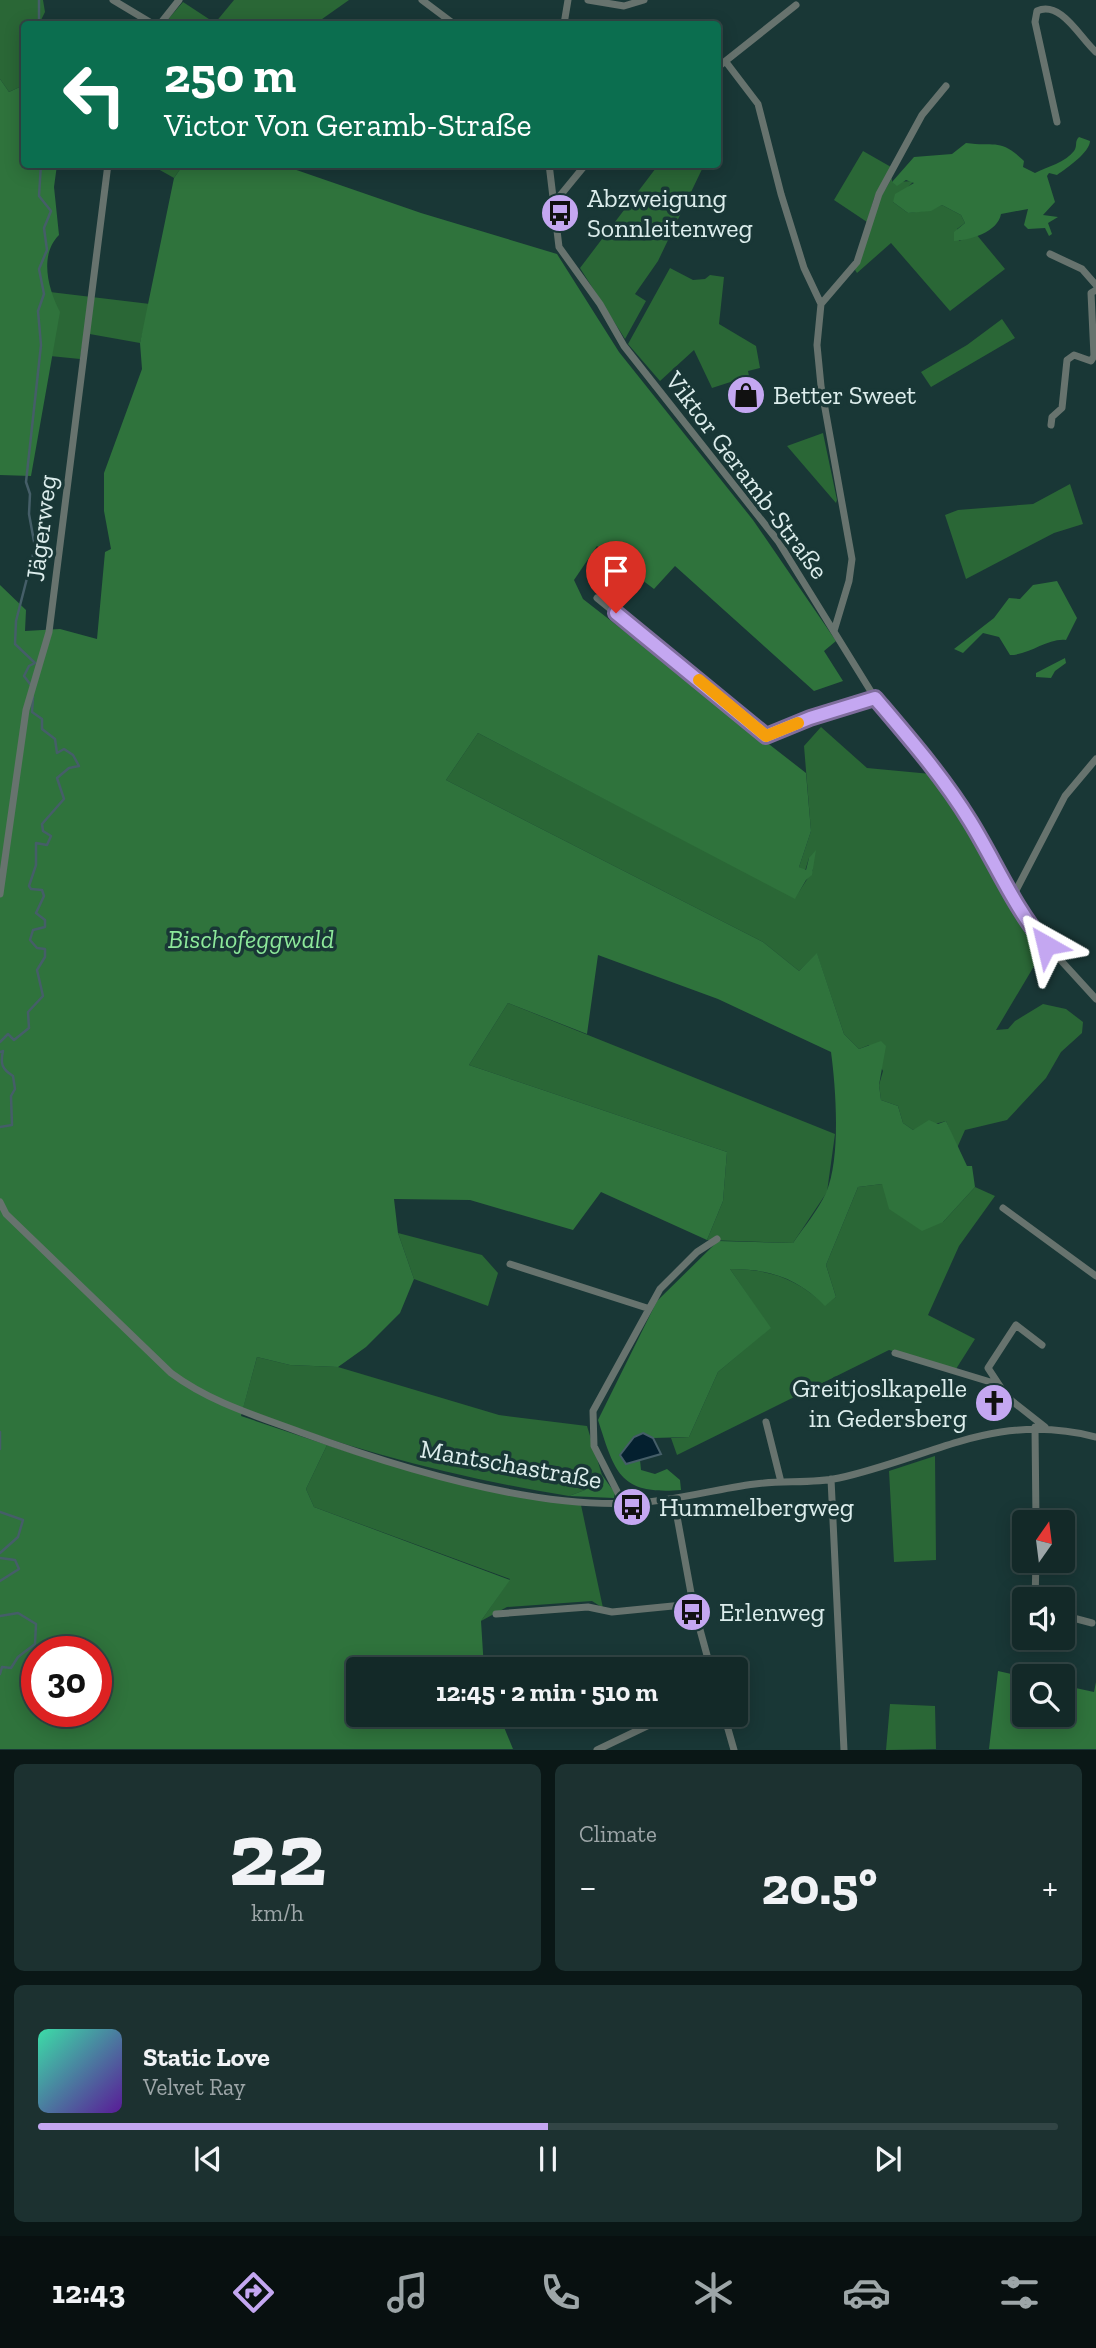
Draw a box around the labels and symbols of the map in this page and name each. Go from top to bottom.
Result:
place label: Abzweigung Sonnleitenweg [587,182,753,244]
bus stop icon: Abzweigung Sonnleitenweg [539,192,581,234]
street label: Viktor Geramb-Straße [658,364,836,585]
shop icon: Better Sweet [725,374,767,416]
place label: Better Sweet [773,379,917,411]
street label: Jägerweg [19,473,63,583]
pin [586,541,646,613]
position arrow [1009,908,1083,982]
park label: Bischofeggwald [168,923,334,955]
place label: Greitjoslkapelle in Gedersberg [792,1372,967,1434]
church icon: Greitjoslkapelle in Gedersberg [973,1382,1015,1424]
street label: Mantschastraße [418,1432,604,1496]
bus stop icon: Hummelbergweg [611,1486,653,1528]
place label: Hummelbergweg [659,1491,854,1523]
north arrow [1012,1510,1074,1573]
bus stop icon: Erlenweg [671,1591,713,1633]
place label: Erlenweg [719,1596,825,1628]
speed limit sign: 30 [21,1636,112,1727]

